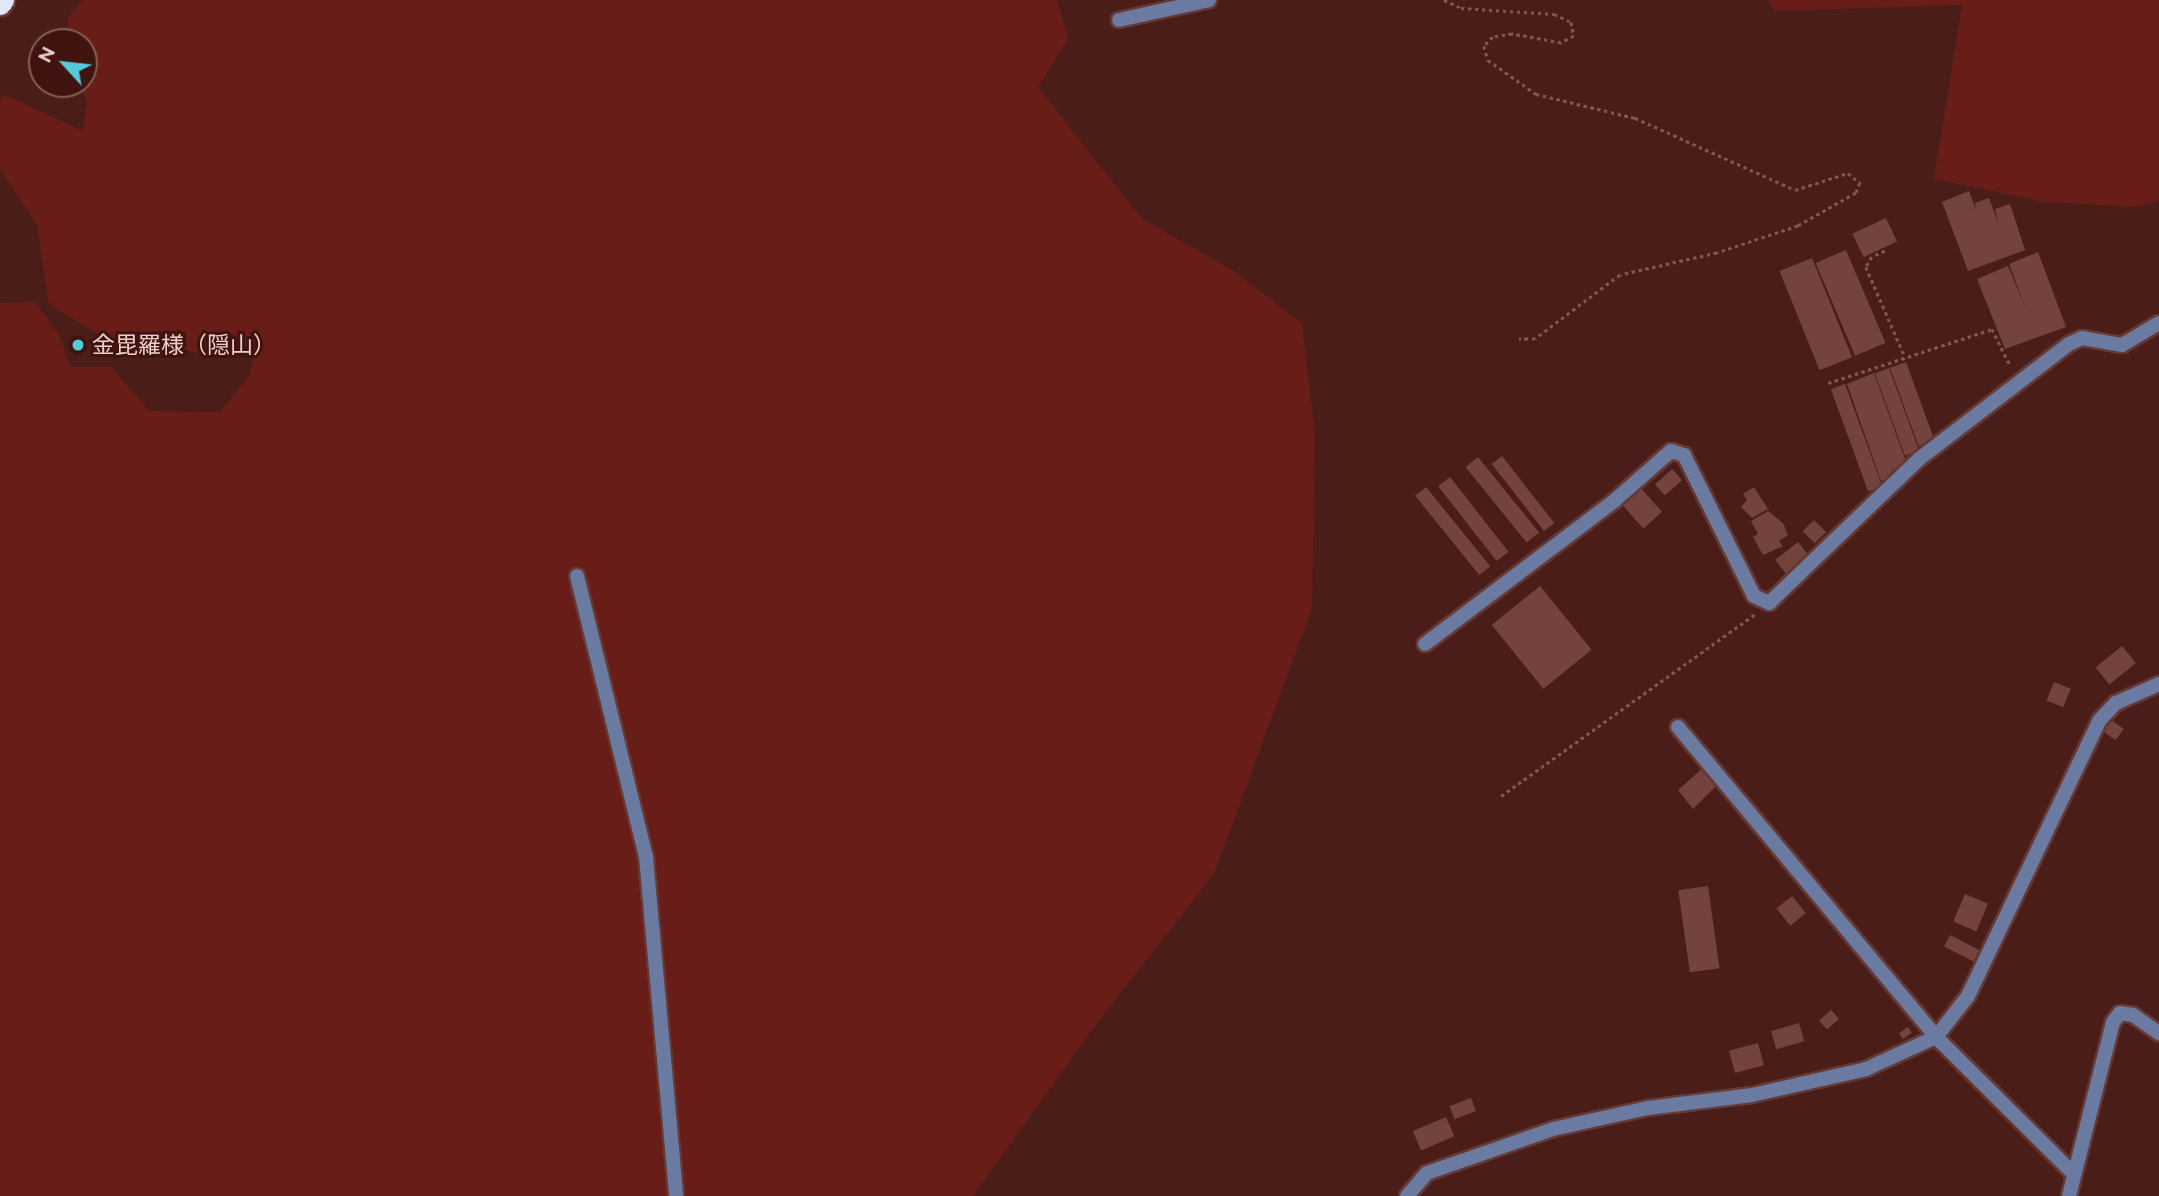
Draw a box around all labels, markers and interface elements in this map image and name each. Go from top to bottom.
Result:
north arrow [28,28,98,98]
text: N [33,43,59,66]
place label: 金毘羅様（隠山） [92,331,276,359]
marker: 金毘羅様（隠山） [70,337,86,353]

